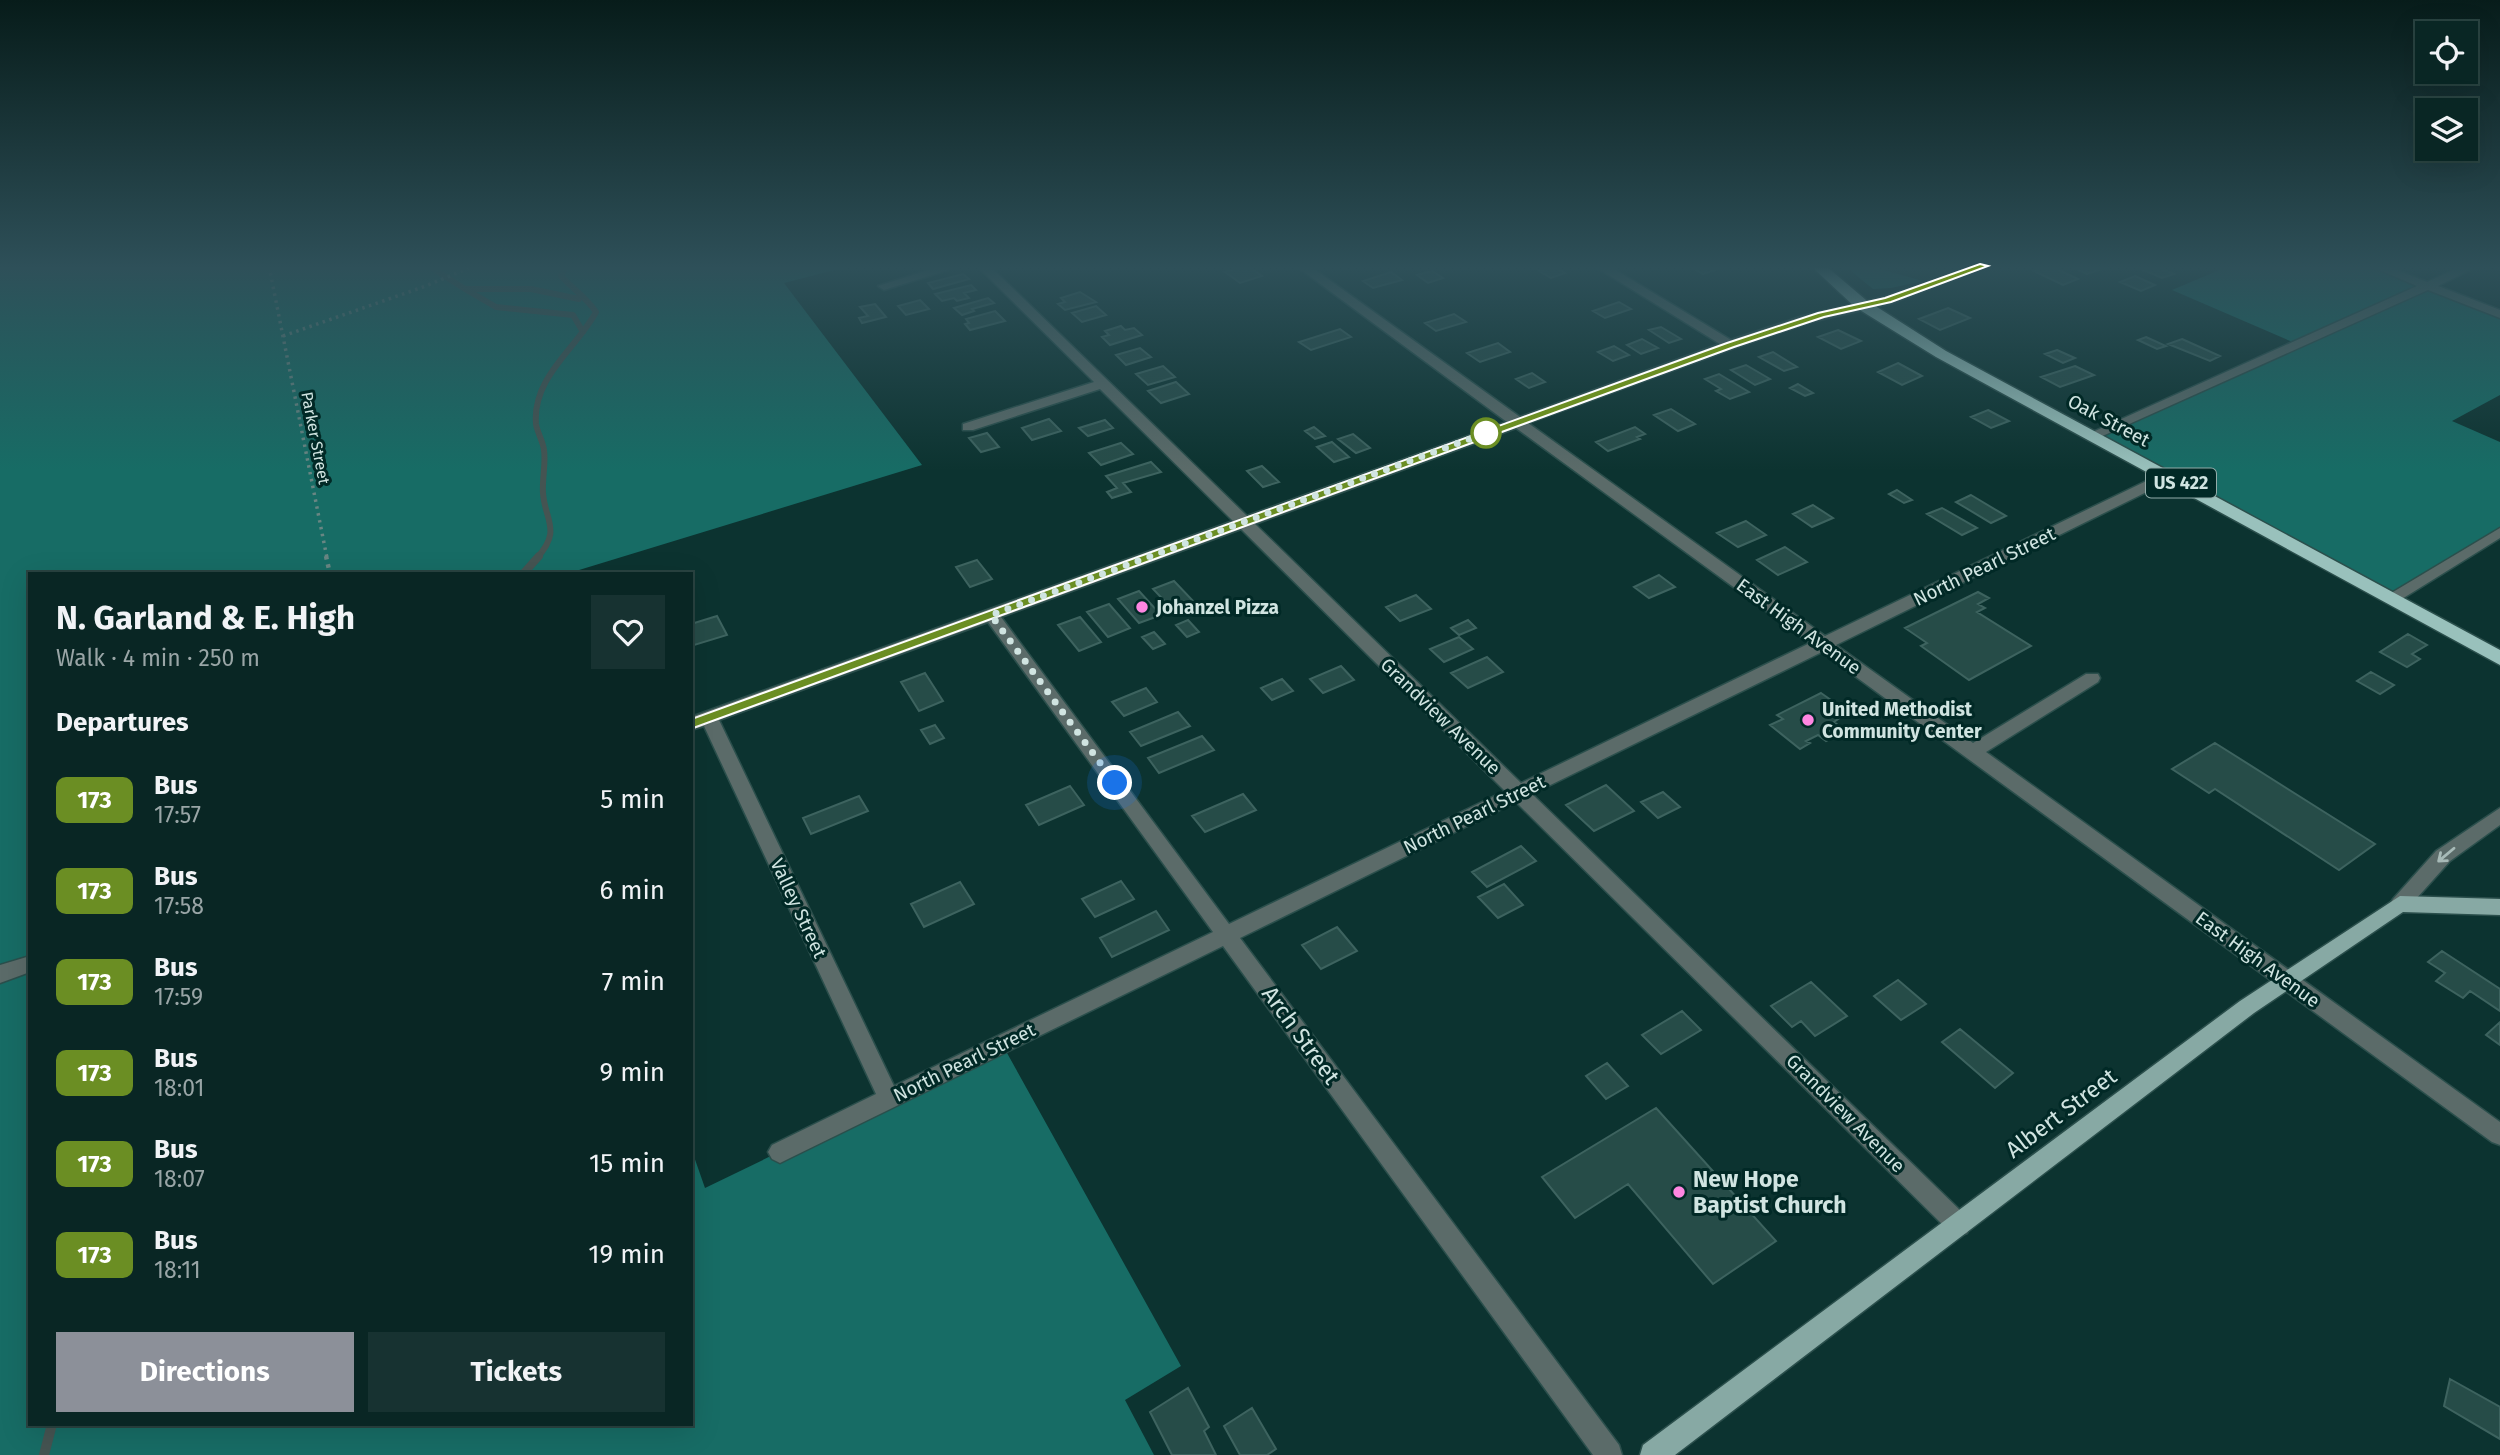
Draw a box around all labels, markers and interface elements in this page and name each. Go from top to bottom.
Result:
map controls [2415,21,2478,161]
button: locate [2415,21,2478,84]
button: layers [2415,98,2478,161]
street label: Oak Street [2064,389,2154,452]
street label: Parker Street [297,390,334,486]
unlabelled marker [1471,418,1501,448]
road number: US 422 [2146,468,2216,498]
street label: North Pearl Street [1910,522,2059,611]
street label: East High Avenue [1732,574,1865,679]
button: heart [591,595,665,669]
place label: Johanzel Pizza [1155,596,1279,619]
text: N. Garland & E. High [56,598,355,638]
marker: Johanzel Pizza [1134,599,1150,615]
text: Walk · 4 min · 250 m [56,644,260,672]
street label: Grandview Avenue [1376,653,1506,780]
place label: United Methodist Community Center [1822,698,1982,743]
text: Departures [56,707,189,738]
marker: United Methodist Community Center [1800,712,1816,728]
your location [1097,765,1132,800]
text: Bus [154,770,197,801]
street label: North Pearl Street [1400,770,1549,859]
text: 5 min [600,784,665,815]
text: 173 [77,786,112,814]
text: 17:57 [154,801,201,829]
one-way arrow [2437,847,2455,863]
street label: Valley Street [765,855,832,962]
text: Bus [154,861,197,892]
text: 6 min [599,875,665,906]
text: 173 [77,877,112,905]
text: 17:58 [154,892,204,920]
street label: East High Avenue [2191,907,2324,1012]
text: Bus [154,952,197,983]
text: 7 min [602,966,665,997]
text: 173 [77,968,112,996]
street label: Arch Street [1256,981,1346,1090]
text: 17:59 [154,983,203,1011]
street label: North Pearl Street [890,1018,1039,1107]
text: Bus [154,1043,197,1074]
street label: Grandview Avenue [1782,1049,1910,1177]
text: 9 min [600,1057,665,1088]
text: 173 [77,1059,112,1087]
street label: Albert Street [2000,1062,2123,1164]
text: 18:01 [154,1074,204,1102]
text: Bus [154,1134,197,1165]
text: 15 min [589,1148,665,1179]
text: 173 [77,1150,112,1178]
text: 18:07 [154,1165,205,1193]
place label: New Hope Baptist Church [1693,1165,1847,1219]
marker: New Hope Baptist Church [1671,1184,1687,1200]
text: Bus [154,1225,197,1256]
text: 19 min [588,1239,665,1270]
text: 173 [77,1241,112,1269]
text: 18:11 [154,1256,201,1284]
button: Directions [56,1332,354,1412]
button: Tickets [368,1332,665,1412]

